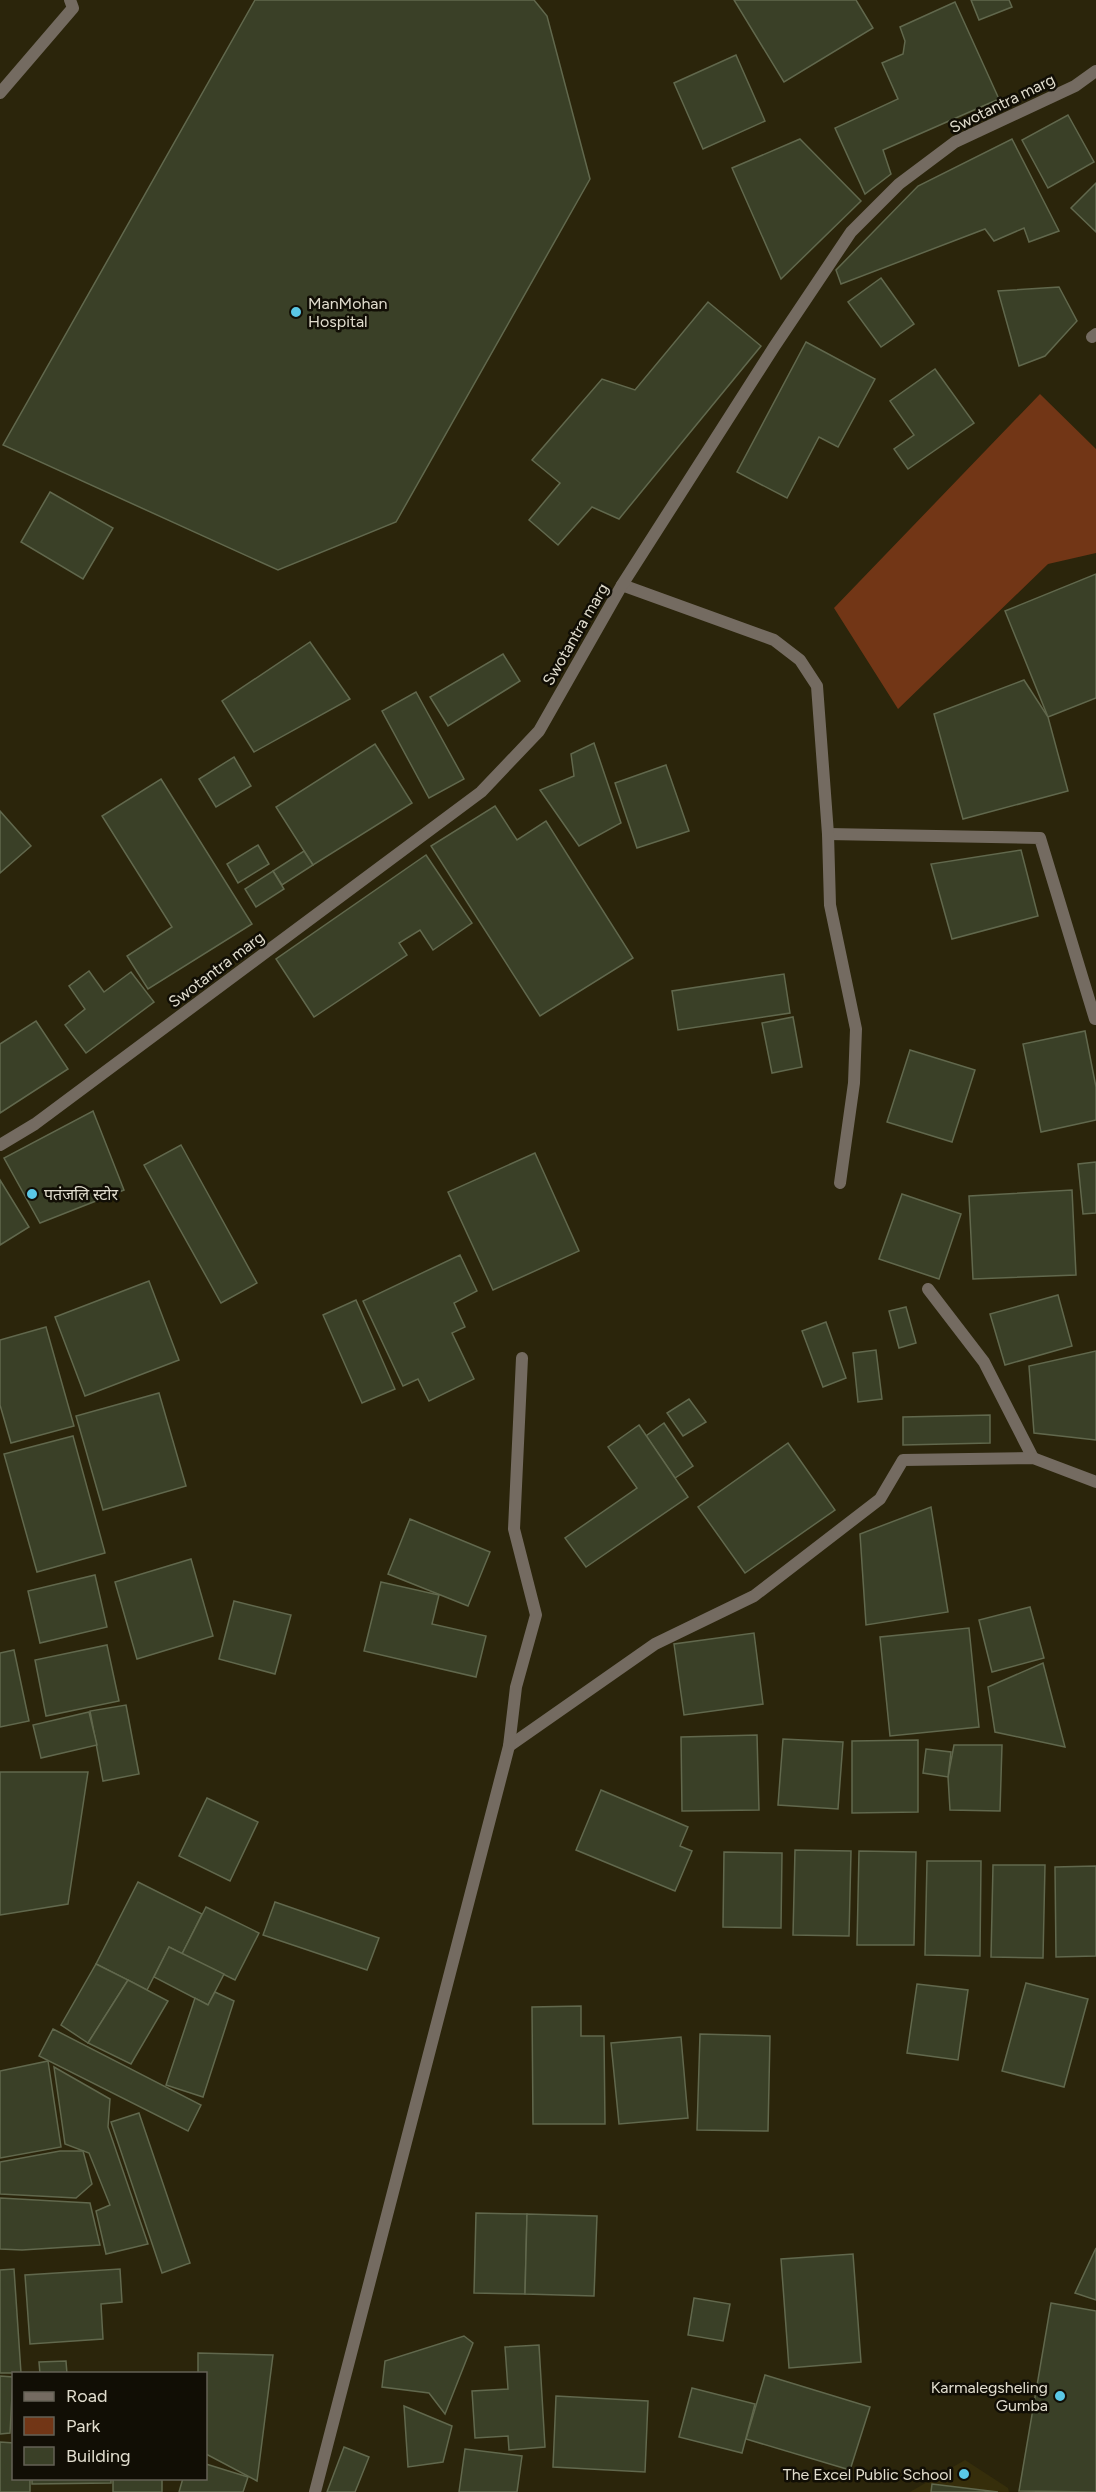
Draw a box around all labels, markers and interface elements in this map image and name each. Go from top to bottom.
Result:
street label: Swotantra marg [947,70,1058,137]
place label: ManMohan Hospital [308,294,388,331]
marker: ManMohan Hospital [289,305,303,319]
street label: Swotantra marg [539,580,612,689]
street label: Swotantra marg [165,927,268,1012]
place label: पतंजलि स्टोर [44,1185,118,1204]
marker: पतंजलि स्टोर [25,1187,39,1201]
legend [12,2372,207,2480]
place label: Karmalegsheling Gumba [931,2378,1048,2415]
text: Road [66,2385,107,2407]
marker: Karmalegsheling Gumba [1053,2389,1067,2403]
text: Park [66,2415,101,2437]
text: Building [66,2445,131,2467]
place label: The Excel Public School [783,2465,952,2484]
marker: The Excel Public School [957,2467,971,2481]

